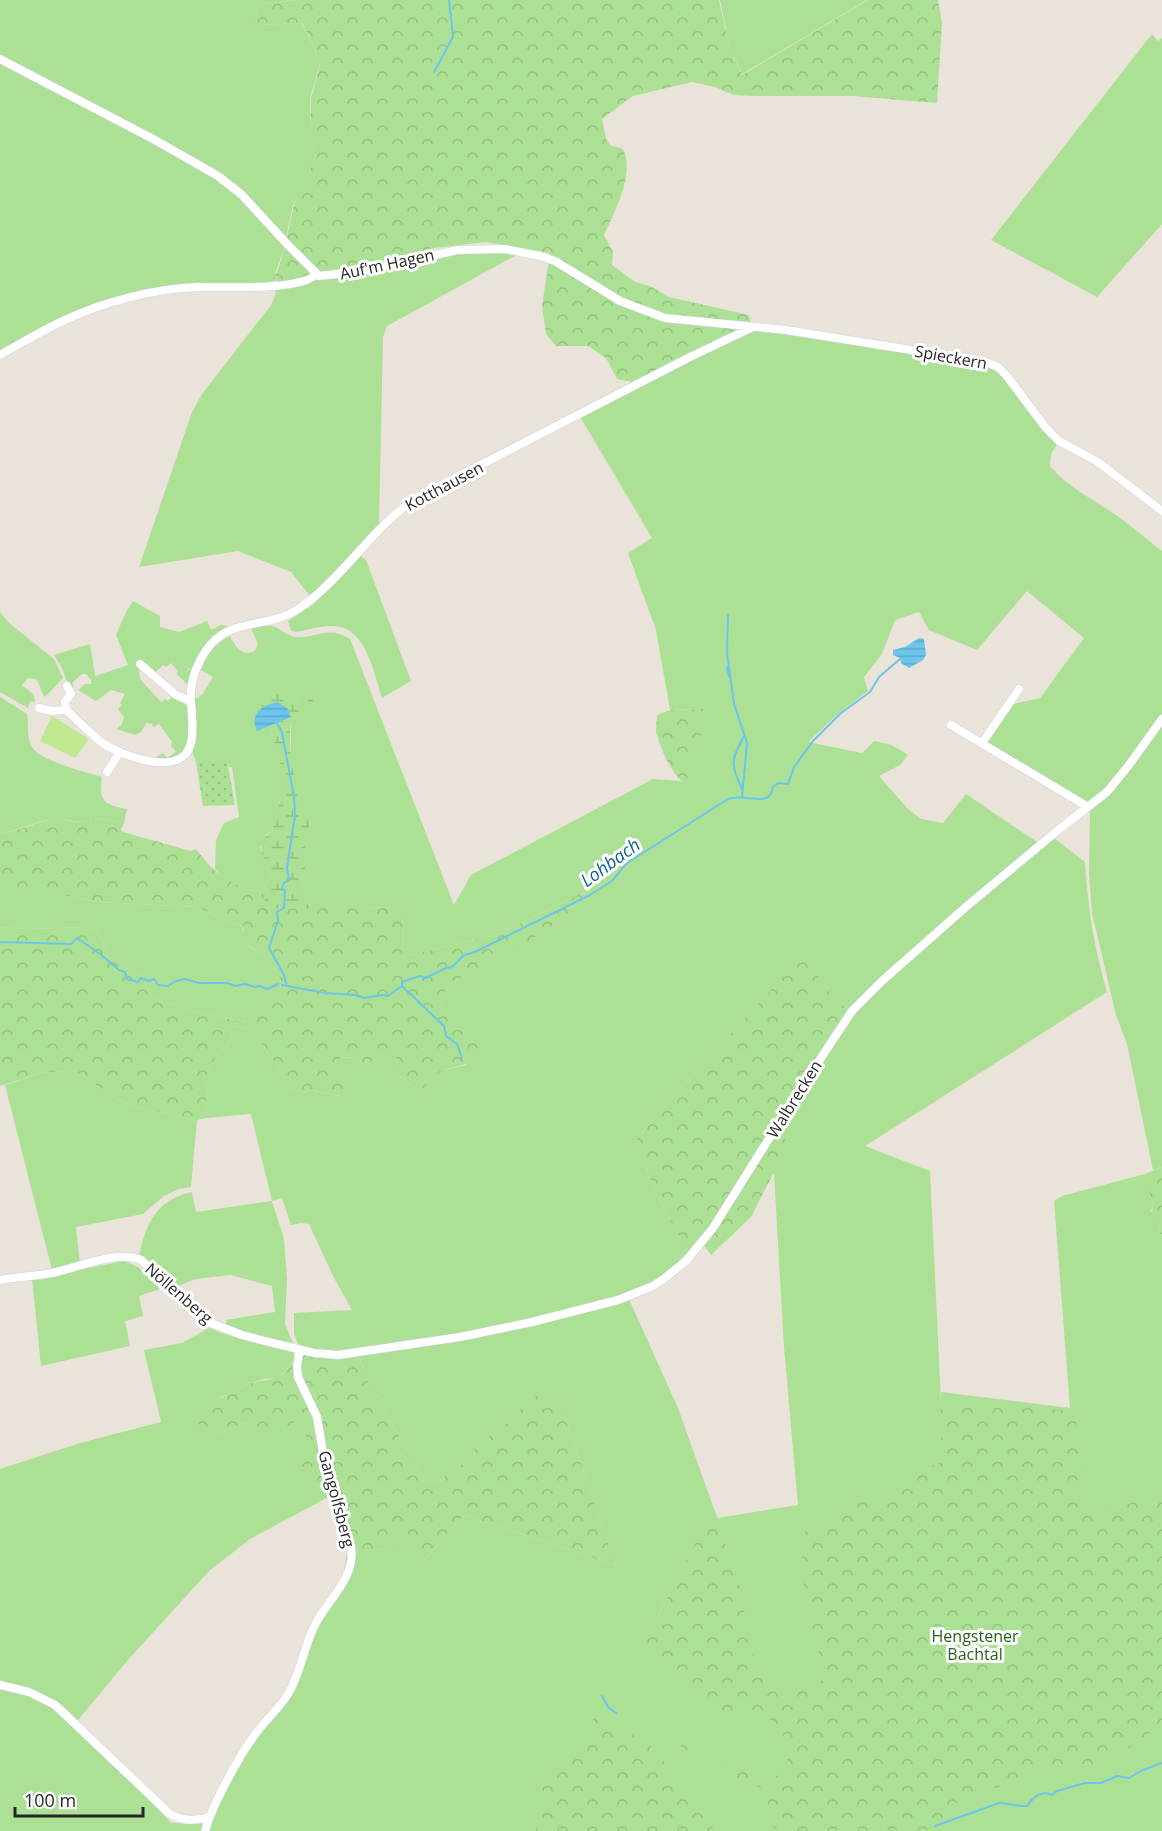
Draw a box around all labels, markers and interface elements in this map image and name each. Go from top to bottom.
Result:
street label: Auf'm Hagen [338,243,436,285]
street label: Spieckern [913,340,989,374]
street label: Kotthausen [401,456,487,516]
water label: Lohbach [575,832,645,892]
street label: Walbrecken [761,1056,827,1142]
street label: Nöllenberg [141,1258,218,1329]
street label: Gangolfsberg [313,1448,361,1550]
park label: Hengstener Bachtal [932,1625,1019,1665]
scale bar [15,1780,142,1818]
text: 100 m [24,1788,76,1812]

